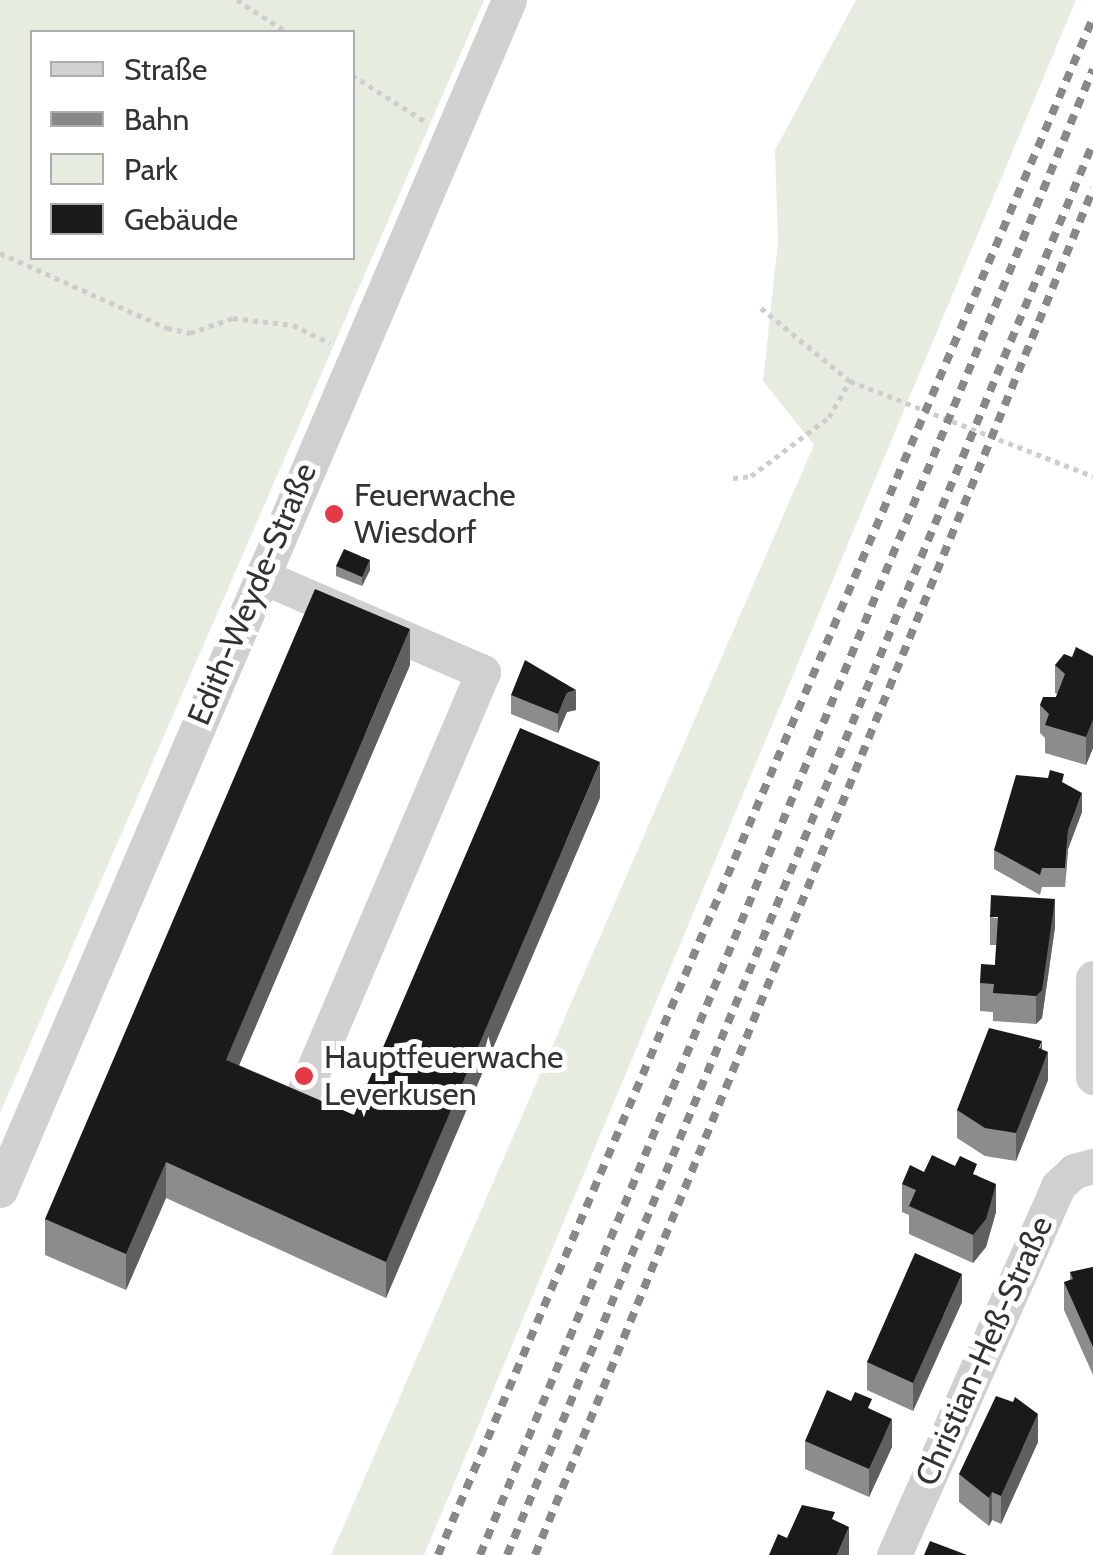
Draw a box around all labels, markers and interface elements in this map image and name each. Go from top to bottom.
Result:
legend [30,30,355,260]
text: Straße [124,51,207,88]
text: Bahn [124,101,189,138]
text: Park [124,151,178,188]
text: Gebäude [124,201,238,238]
street label: Edith-Weyde-Straße [180,457,324,731]
place label: Feuerwache Wiesdorf [354,477,516,552]
marker: Feuerwache Wiesdorf [323,503,345,525]
place label: Hauptfeuerwache Leverkusen [324,1039,563,1114]
marker: Hauptfeuerwache Leverkusen [293,1065,315,1087]
street label: Christian-Heß-Straße [907,1210,1061,1492]

